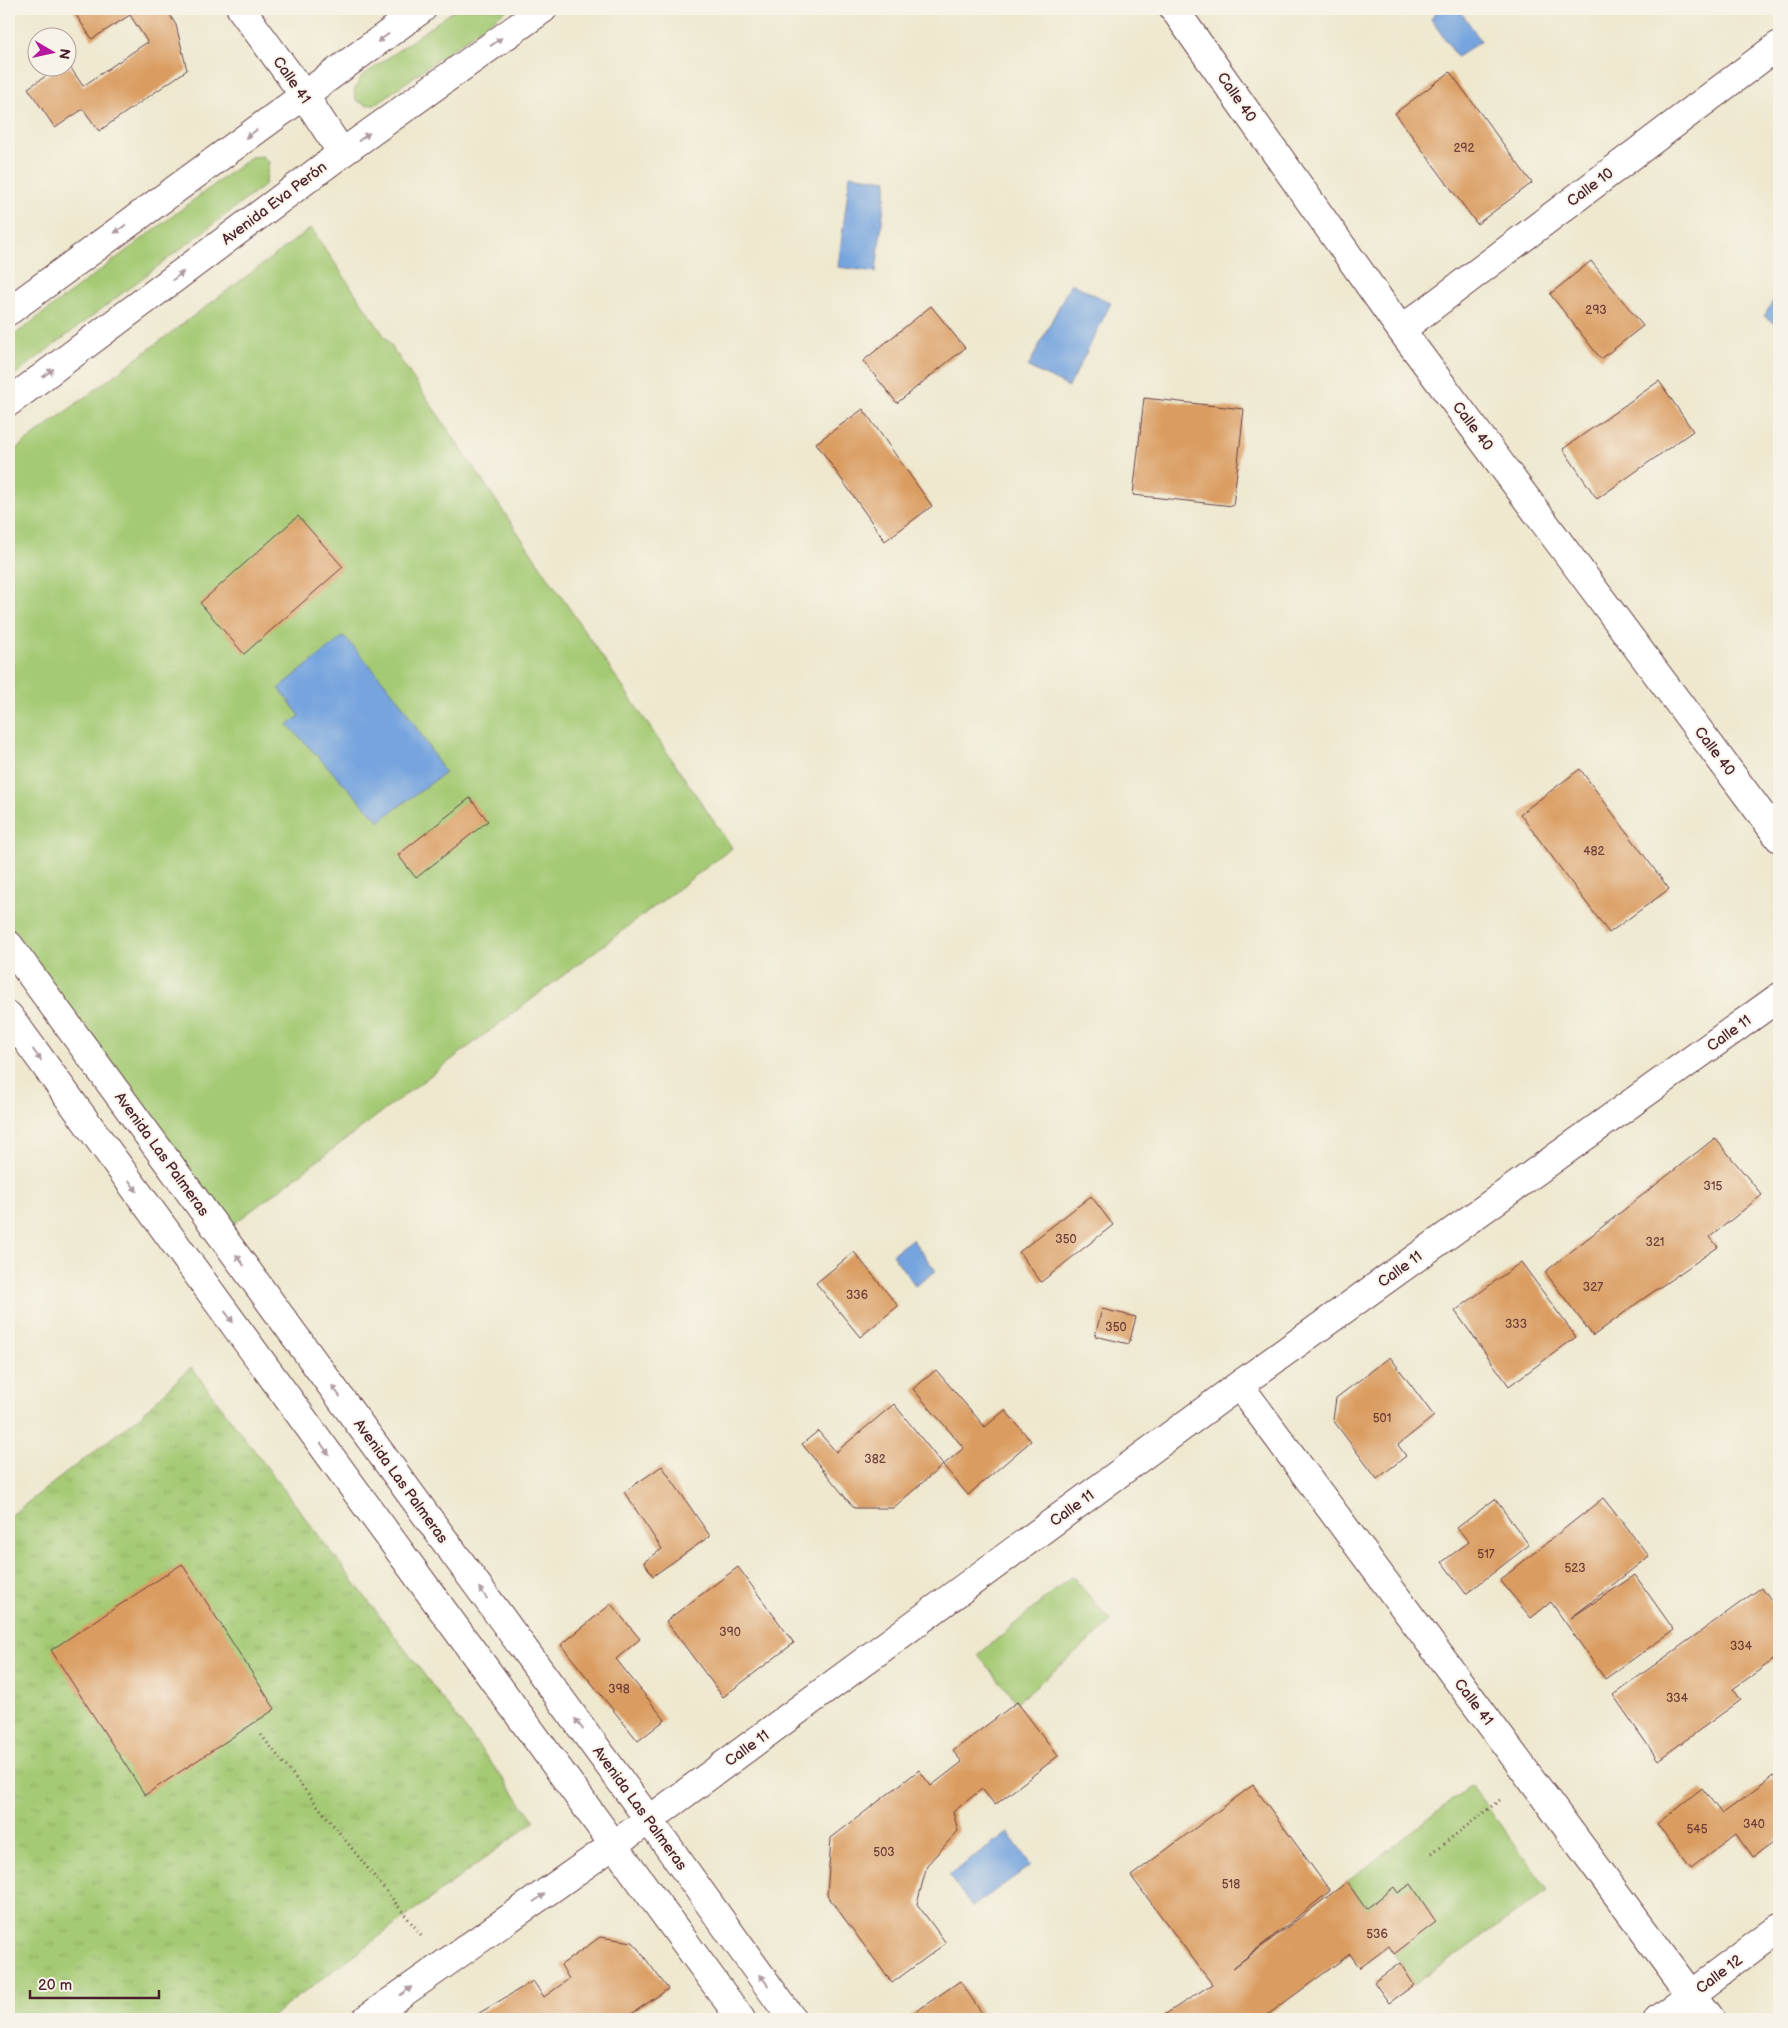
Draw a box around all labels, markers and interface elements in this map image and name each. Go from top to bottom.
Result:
north arrow [28,28,78,78]
one-way arrow [377,32,390,43]
one-way arrow [490,37,503,47]
text: N [55,47,74,60]
street label: Calle 41 [268,53,315,108]
street label: Calle 40 [1213,69,1261,126]
one-way arrow [245,128,258,138]
one-way arrow [357,132,371,142]
house number: 292 [1453,141,1475,156]
street label: Avenida Eva Perón [218,158,331,249]
street label: Calle 10 [1563,164,1617,211]
one-way arrow [114,224,127,235]
one-way arrow [171,270,184,281]
house number: 293 [1585,303,1607,318]
one-way arrow [41,368,55,378]
street label: Calle 40 [1448,398,1497,455]
street label: Calle 40 [1690,723,1739,780]
house number: 482 [1583,844,1605,859]
street label: Calle 11 [1703,1011,1755,1056]
one-way arrow [32,1048,43,1061]
street label: Avenida Las Palmeras [110,1088,213,1221]
one-way arrow [128,1179,138,1193]
house number: 315 [1704,1179,1723,1194]
house number: 350 [1055,1232,1077,1247]
house number: 321 [1646,1235,1664,1250]
street label: Calle 11 [1374,1247,1426,1292]
one-way arrow [235,1253,245,1267]
house number: 327 [1583,1280,1603,1295]
house number: 336 [846,1288,868,1303]
one-way arrow [224,1311,234,1324]
house number: 333 [1505,1317,1527,1332]
house number: 350 [1105,1320,1127,1335]
one-way arrow [330,1385,341,1398]
house number: 501 [1373,1411,1391,1426]
street label: Avenida Las Palmeras [349,1415,452,1548]
one-way arrow [320,1442,330,1456]
house number: 382 [864,1452,886,1467]
street label: Calle 11 [1046,1486,1098,1531]
house number: 517 [1477,1547,1495,1562]
house number: 523 [1564,1561,1586,1576]
one-way arrow [478,1586,488,1600]
house number: 390 [719,1625,741,1640]
house number: 334 [1730,1639,1753,1654]
street label: Calle 41 [1450,1675,1497,1729]
house number: 398 [608,1682,630,1697]
house number: 334 [1666,1691,1689,1706]
one-way arrow [574,1717,584,1731]
street label: Calle 11 [721,1726,773,1771]
street label: Avenida Las Palmeras [588,1742,691,1875]
house number: 340 [1743,1817,1765,1832]
house number: 545 [1686,1822,1708,1837]
house number: 503 [873,1845,895,1860]
house number: 518 [1222,1877,1240,1892]
one-way arrow [532,1893,546,1903]
house number: 536 [1366,1927,1388,1942]
street label: Calle 12 [1692,1951,1746,1998]
scale bar [30,1968,159,2000]
one-way arrow [759,1973,769,1987]
text: 20 m [38,1976,72,1995]
one-way arrow [399,1986,413,1996]

